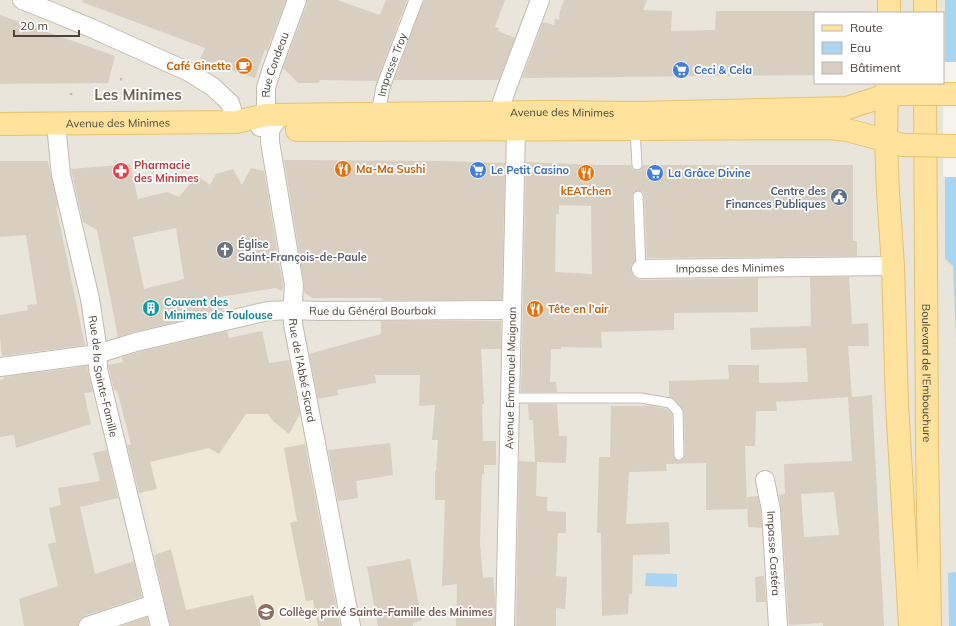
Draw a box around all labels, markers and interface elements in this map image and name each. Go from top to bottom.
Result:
scale bar [14,12,79,38]
legend [814,12,944,84]
text: 20 m [20,18,48,33]
text: Route [850,20,883,35]
street label: Rue Condeau [259,30,292,98]
street label: Impasse Troy [374,30,410,98]
text: Eau [850,40,871,55]
cafe icon: Café Ginette [234,56,254,76]
place label: Café Ginette [166,59,231,73]
supermarket icon: Ceci & Cela [671,60,691,80]
text: Bâtiment [850,60,901,75]
place label: Ceci & Cela [694,63,752,77]
district label: Les Minimes [94,85,182,104]
street label: Avenue des Minimes [510,105,614,120]
street label: Avenue des Minimes [66,116,170,130]
place label: Pharmacie des Minimes [134,158,199,185]
restaurant icon: Ma-Ma Sushi [333,159,353,179]
supermarket icon: Le Petit Casino [468,160,488,180]
pharmacy icon: Pharmacie des Minimes [111,161,131,181]
place label: Ma-Ma Sushi [356,162,425,176]
place label: Le Petit Casino [491,163,570,177]
restaurant icon: kEATchen [576,163,596,183]
supermarket icon: La Grâce Divine [645,163,665,183]
place label: La Grâce Divine [668,166,751,180]
place label: kEATchen [561,184,611,198]
place label: Centre des Finances Publiques [725,184,826,211]
public building icon: Centre des Finances Publiques [829,187,849,207]
place label: Église Saint-François-de-Paule [238,237,367,264]
church icon: Église Saint-François-de-Paule [215,240,235,260]
street label: Impasse des Minimes [676,260,784,276]
place label: Couvent des Minimes de Toulouse [164,295,273,322]
building icon: Couvent des Minimes de Toulouse [141,298,161,318]
restaurant icon: Tête en l’air [525,299,545,319]
place label: Tête en l’air [548,302,609,316]
street label: Rue du Général Bourbaki [309,303,436,318]
street label: Boulevard de l'Embouchure [919,304,934,442]
street label: Avenue Emmanuel Maignan [502,307,519,450]
street label: Rue de la Sainte-Famille [86,314,121,438]
street label: Rue de l'Abbé Sicard [286,318,319,423]
street label: Impasse Castéra [764,510,783,596]
school or university icon: Collège privé Sainte-Famille des Minimes [256,602,276,622]
place label: Collège privé Sainte-Famille des Minimes [279,605,493,619]

